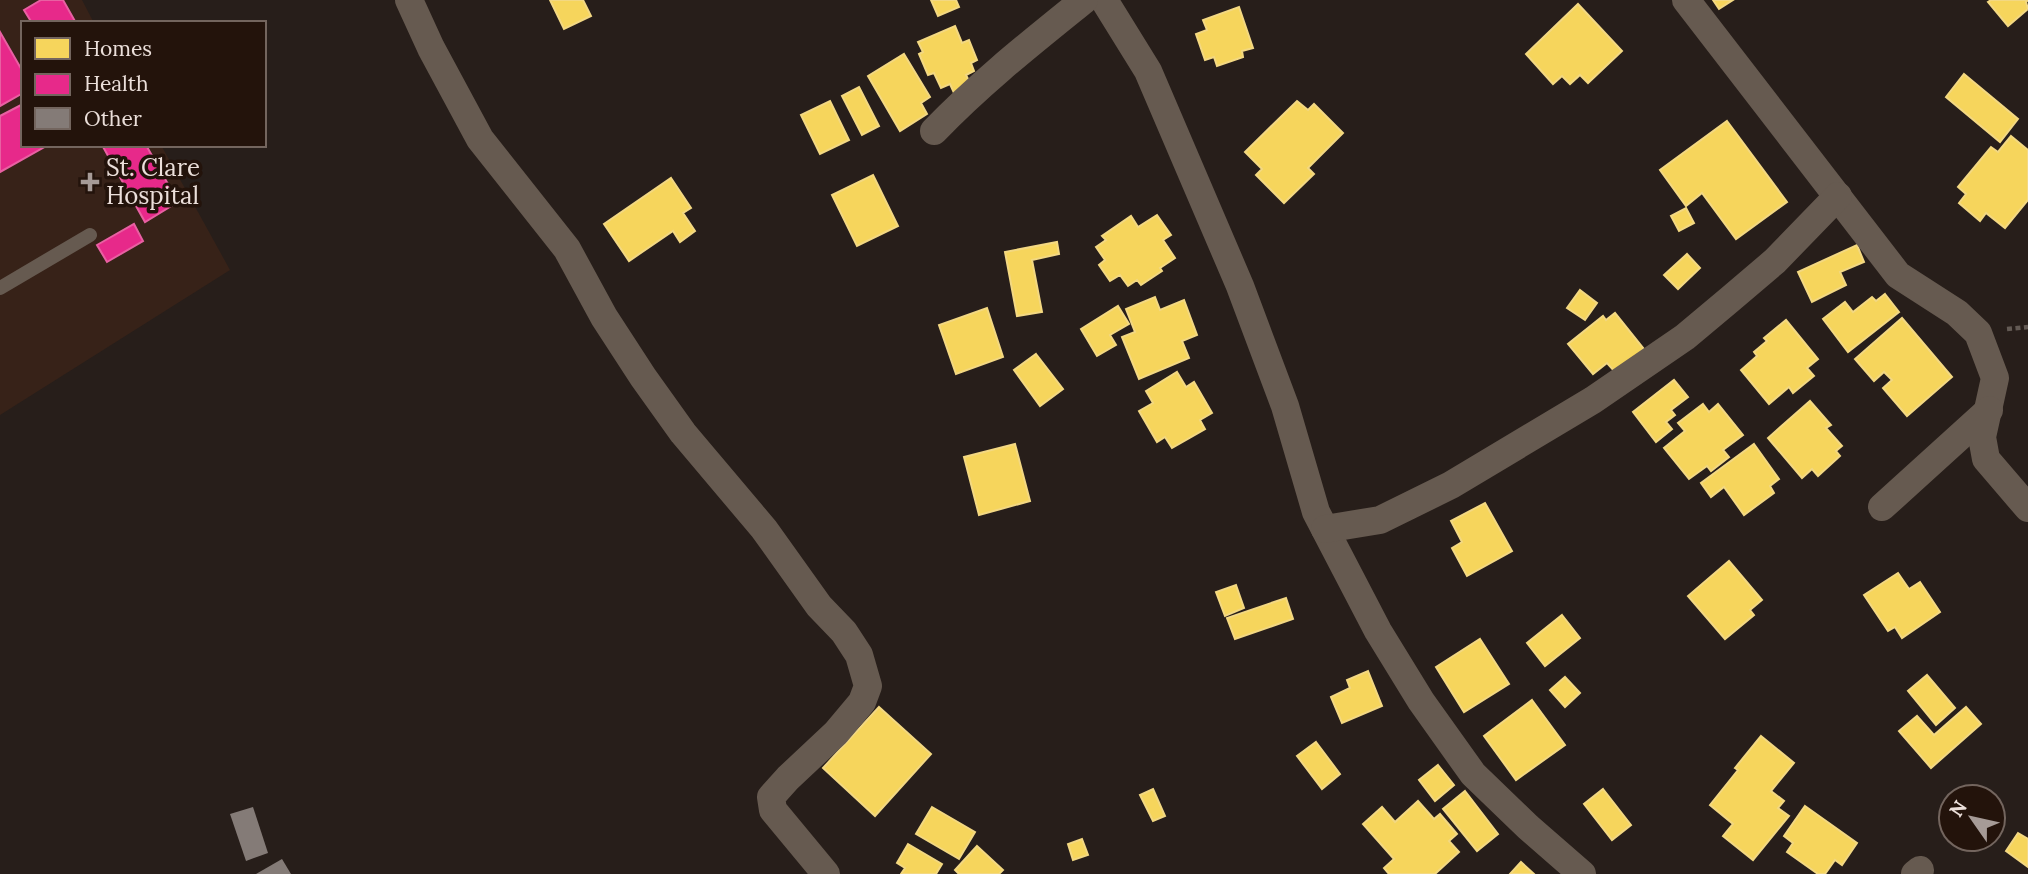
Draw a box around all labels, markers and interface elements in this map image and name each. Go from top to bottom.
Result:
legend [21,21,266,147]
text: Homes [84,35,152,62]
text: Health [84,70,149,97]
text: Other [84,105,142,132]
place label: St. Clare Hospital [106,152,200,211]
marker: St. Clare Hospital [80,172,100,192]
north arrow [1937,783,2007,853]
text: N [1944,795,1972,821]

